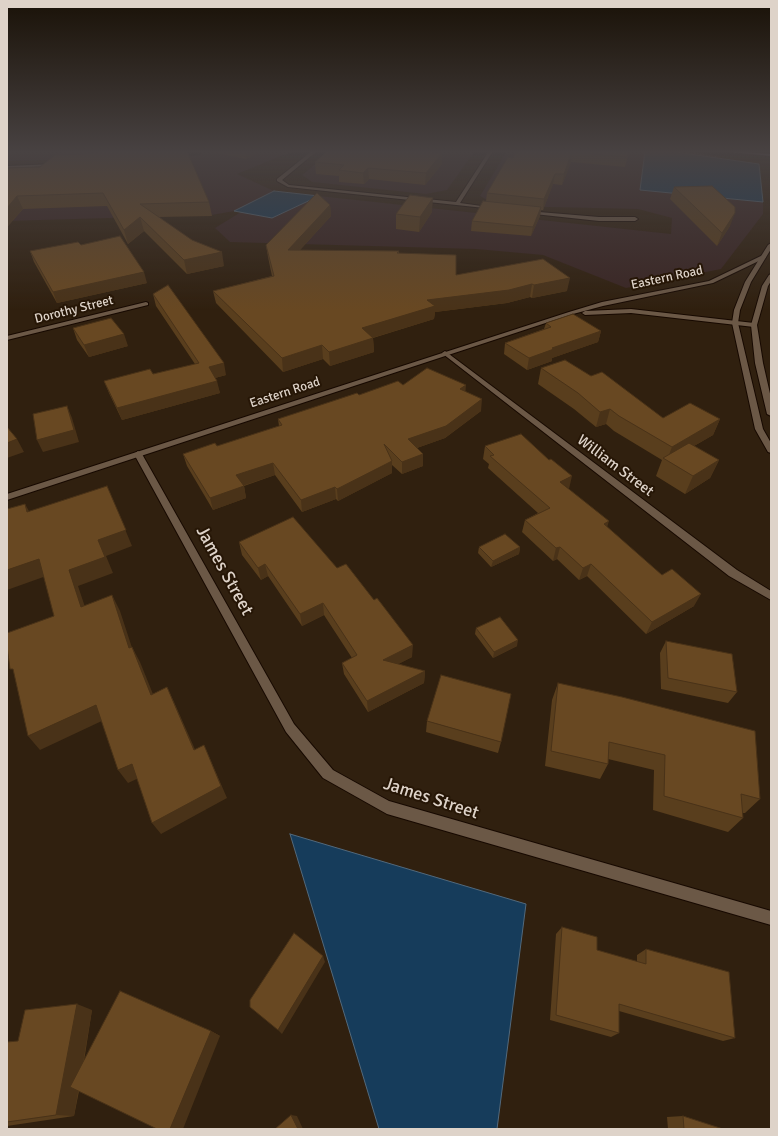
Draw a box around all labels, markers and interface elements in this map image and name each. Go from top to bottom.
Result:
street label: Eastern Road [630,263,704,293]
street label: Dorothy Street [33,293,115,327]
street label: Eastern Road [248,374,322,412]
street label: William Street [573,431,657,501]
street label: James Street [191,523,257,619]
street label: James Street [381,773,481,825]

